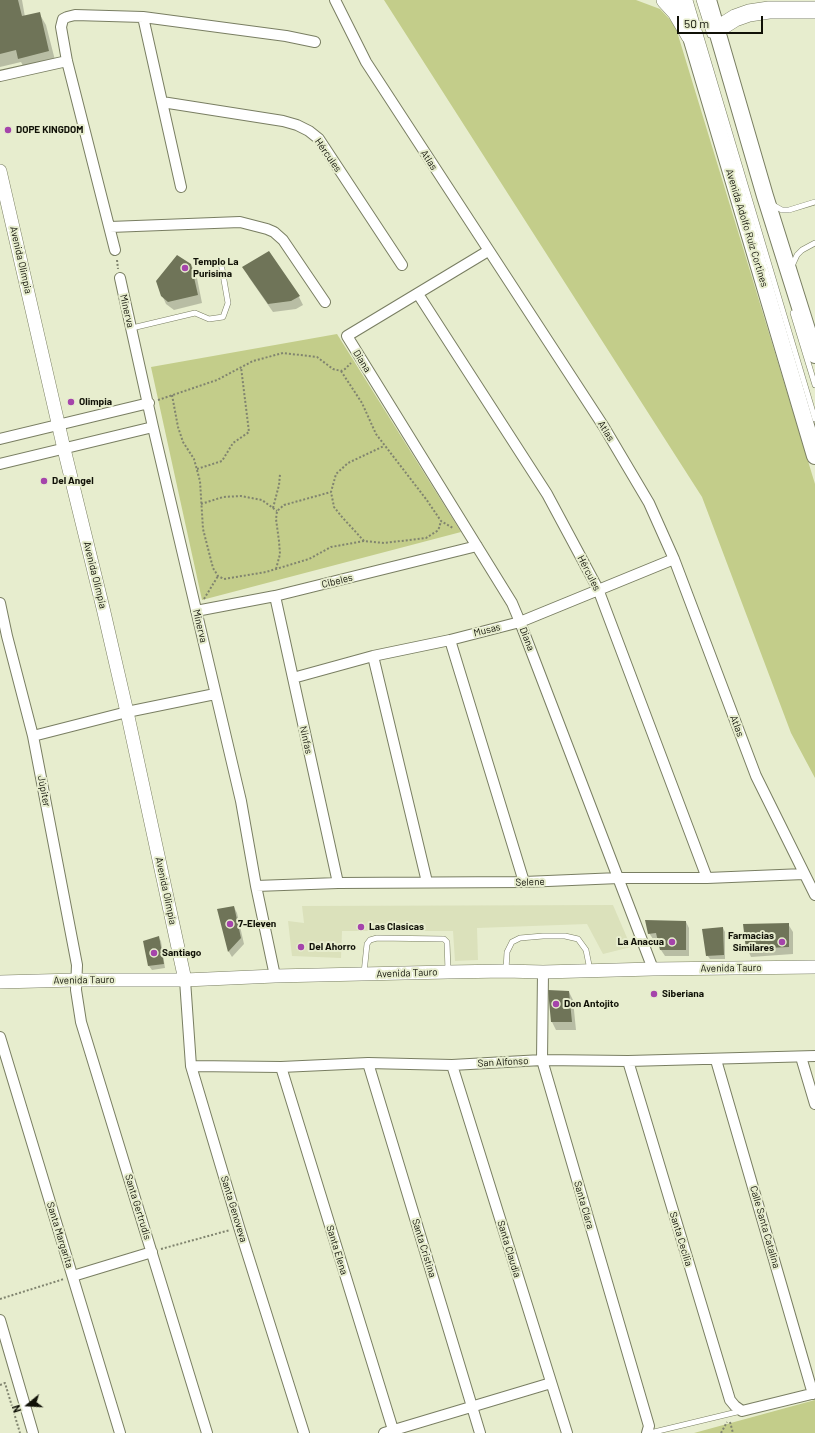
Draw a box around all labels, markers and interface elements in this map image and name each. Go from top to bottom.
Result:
scale bar [679,8,765,34]
text: 50 m [684,16,709,30]
place label: DOPE KINGDOM [16,124,83,136]
marker: DOPE KINGDOM [3,125,13,135]
street label: Hércules [312,136,344,174]
street label: Atlas [418,148,440,172]
street label: Avenida Adolfo Ruíz Cortines [723,168,771,288]
street label: Avenida Olimpia [7,225,35,295]
place label: Templo La Purisima [193,256,239,280]
marker: Templo La Purisima [180,263,190,273]
street label: Minerva [117,293,137,329]
street label: Diana [350,347,374,375]
place label: Olimpia [79,396,112,408]
marker: Olimpia [66,397,76,407]
street label: Atlas [595,419,617,443]
place label: Del Angel [52,475,94,487]
marker: Del Angel [39,476,49,486]
street label: Avenida Olimpia [81,540,109,610]
street label: Hércules [575,553,603,593]
street label: Cibeles [320,571,354,591]
street label: Minerva [190,608,210,644]
street label: Musas [472,621,502,639]
street label: Diana [517,625,537,653]
street label: Atlas [727,714,747,738]
street label: Ninfas [297,725,315,755]
street label: Júpiter [35,774,53,808]
street label: Avenida Olimpia [153,856,179,926]
street label: Selene [515,875,545,889]
place label: 7-Eleven [238,918,276,930]
marker: 7-Eleven [225,919,235,929]
place label: Las Clasicas [369,921,424,933]
marker: Las Clasicas [356,922,366,932]
place label: Farmacias Similares [728,930,774,954]
place label: La Anacua [617,936,664,948]
marker: La Anacua [667,937,677,947]
marker: Farmacias Similares [777,937,787,947]
place label: Del Ahorro [309,941,356,953]
marker: Del Ahorro [296,942,306,952]
place label: Santiago [162,947,201,959]
marker: Santiago [149,948,159,958]
street label: Avenida Tauro [700,961,762,975]
street label: Avenida Tauro [376,966,438,980]
street label: Avenida Tauro [53,973,115,987]
place label: Siberiana [662,988,704,1000]
marker: Siberiana [649,989,659,999]
place label: Don Antojito [564,998,619,1010]
marker: Don Antojito [551,999,561,1009]
street label: San Alfonso [477,1055,529,1069]
street label: Santa Gertrudis [122,1173,154,1241]
street label: Santa Genoveva [218,1174,250,1244]
street label: Santa Clara [571,1180,597,1230]
street label: Calle Santa Catalina [747,1184,783,1270]
street label: Santa Margarita [44,1201,76,1269]
street label: Santa Cecilia [667,1210,695,1268]
street label: Santa Cristina [409,1217,439,1279]
street label: Santa Claudia [495,1219,523,1279]
street label: Santa Elena [324,1224,350,1276]
north arrow [8,1385,48,1425]
text: N [9,1403,23,1414]

